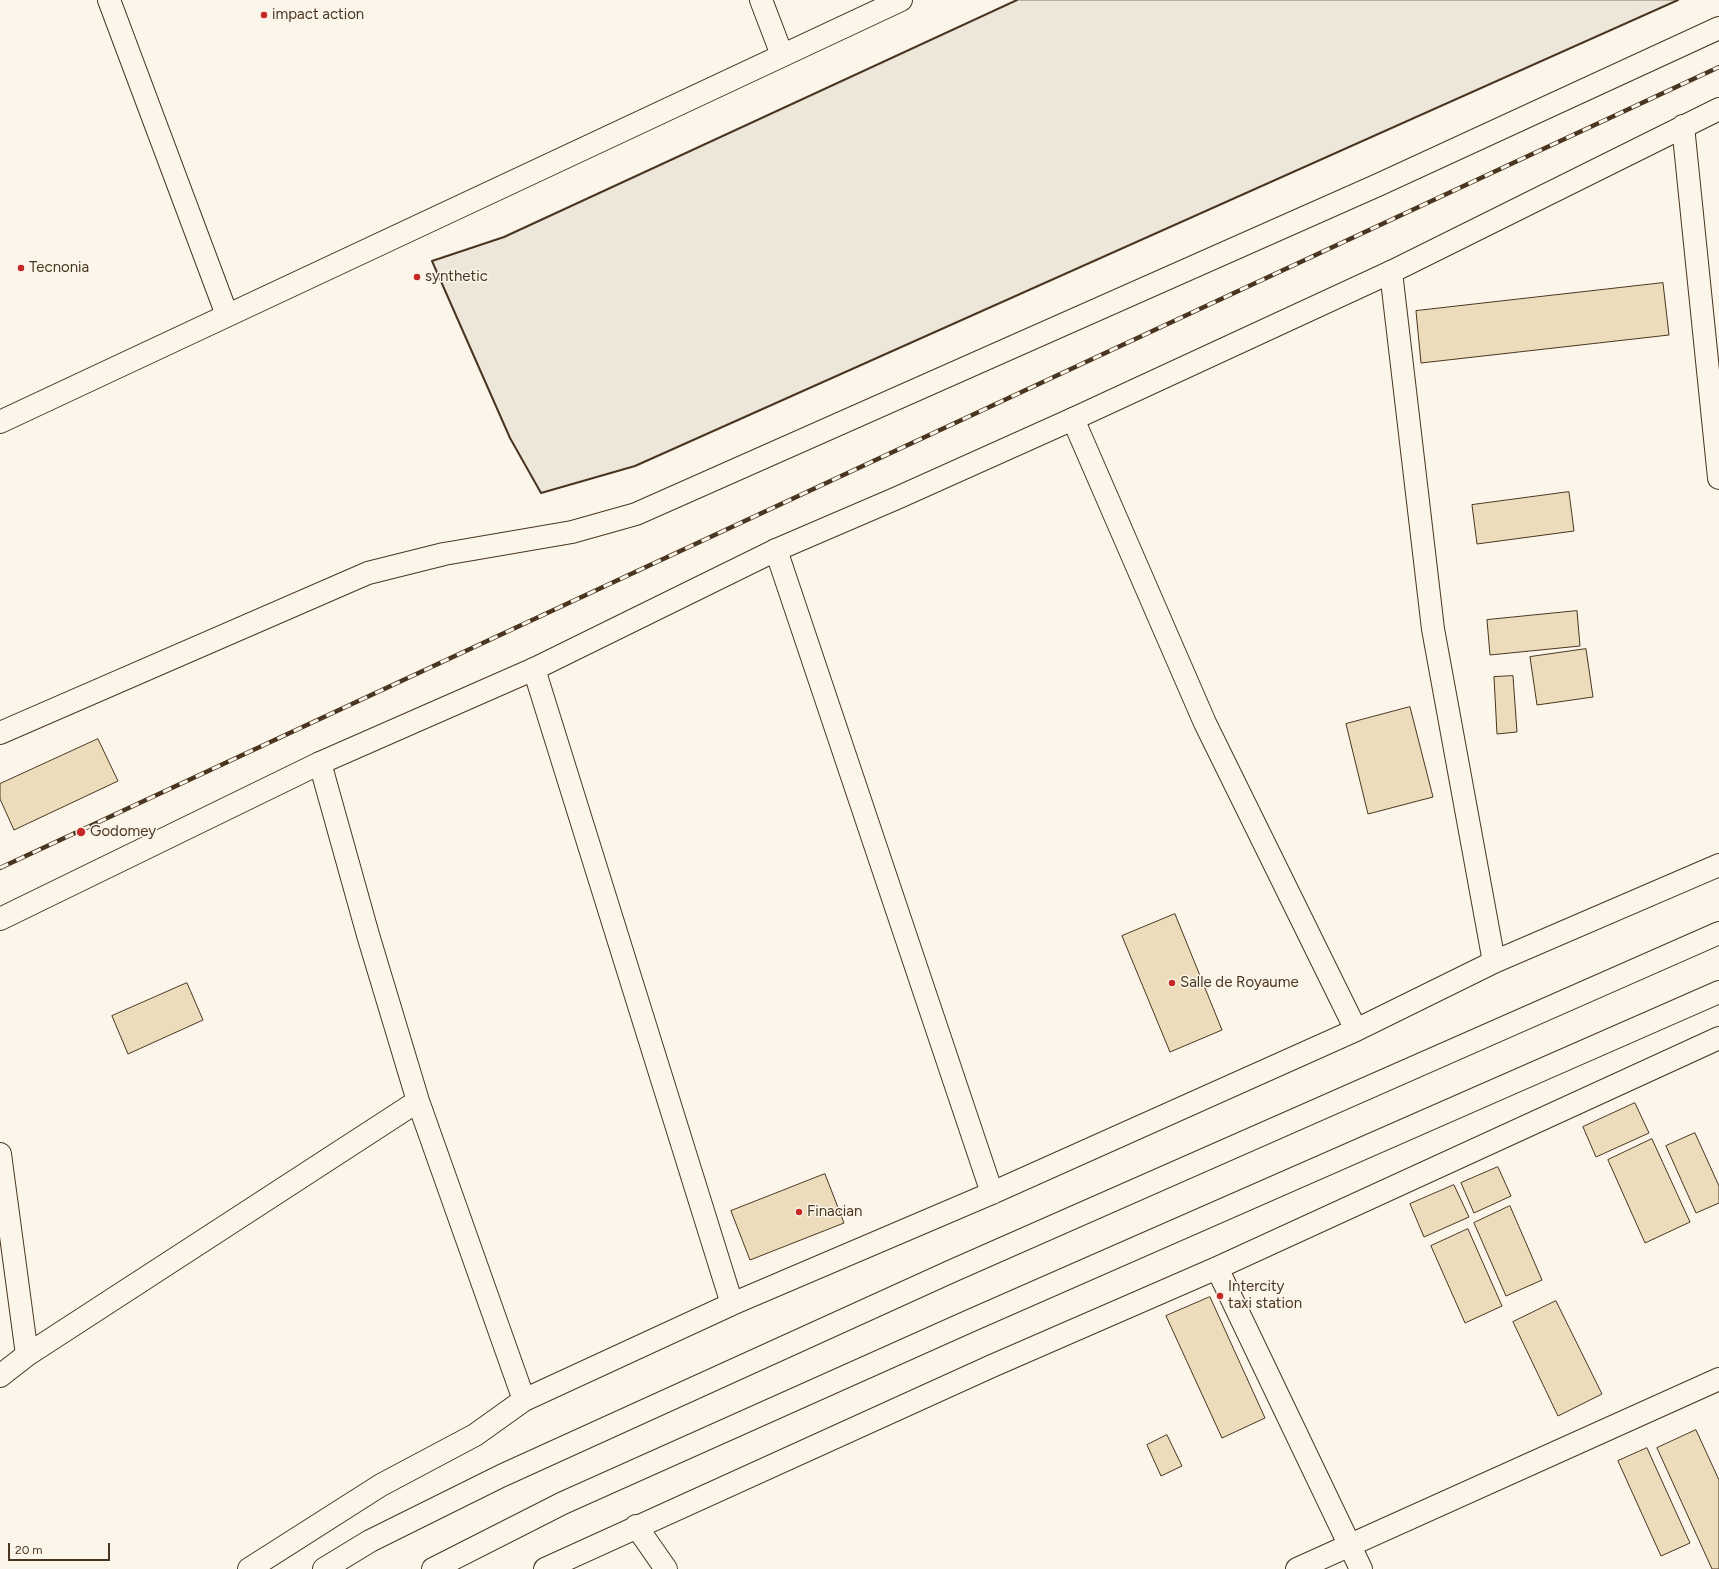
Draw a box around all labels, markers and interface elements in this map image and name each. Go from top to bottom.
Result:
place label: impact action [272,6,364,24]
marker: impact action [259,10,269,20]
place label: Tecnonia [29,259,89,277]
marker: Tecnonia [16,263,26,273]
place label: synthetic [425,268,488,286]
marker: synthetic [412,272,422,282]
place label: Godomey [90,823,156,841]
marker: Godomey [75,826,87,838]
place label: Salle de Royaume [1180,974,1299,992]
marker: Salle de Royaume [1167,978,1177,988]
place label: Finacian [807,1203,862,1221]
marker: Finacian [794,1207,804,1217]
place label: Intercity taxi station [1228,1278,1302,1313]
marker: Intercity taxi station [1215,1291,1225,1301]
scale bar [10,1535,112,1561]
text: 20 m [15,1543,43,1557]

